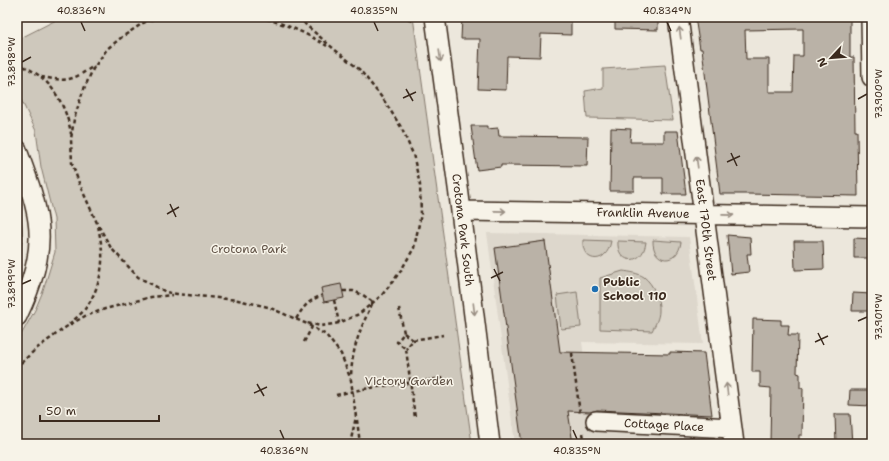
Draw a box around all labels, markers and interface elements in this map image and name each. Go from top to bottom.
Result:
text: 40.836°N [57,4,105,17]
text: 40.835°N [350,4,398,17]
text: 40.834°N [643,4,691,17]
one-way arrow [676,27,684,40]
text: 73.898°W [5,36,18,87]
north arrow [811,38,851,78]
one-way arrow [436,49,444,62]
text: N [814,55,831,69]
text: 73.900°W [872,69,885,119]
one-way arrow [693,156,701,169]
street label: Crotona Park South [448,173,478,287]
street label: East 170th Street [692,178,720,282]
street label: Franklin Avenue [596,204,690,222]
one-way arrow [493,207,506,215]
one-way arrow [721,211,734,219]
park label: Crotona Park [211,241,287,257]
text: 73.899°W [5,259,18,309]
place label: Public School 110 [603,274,667,304]
marker: Public School 110 [590,284,600,294]
text: 73.901°W [872,293,885,341]
one-way arrow [470,302,477,315]
park label: Victory Garden [365,373,453,389]
one-way arrow [723,383,731,396]
scale bar [40,397,159,423]
text: 50 m [46,403,76,419]
street label: Cottage Place [623,415,705,435]
text: 40.836°N [260,444,308,457]
text: 40.835°N [553,444,601,457]

